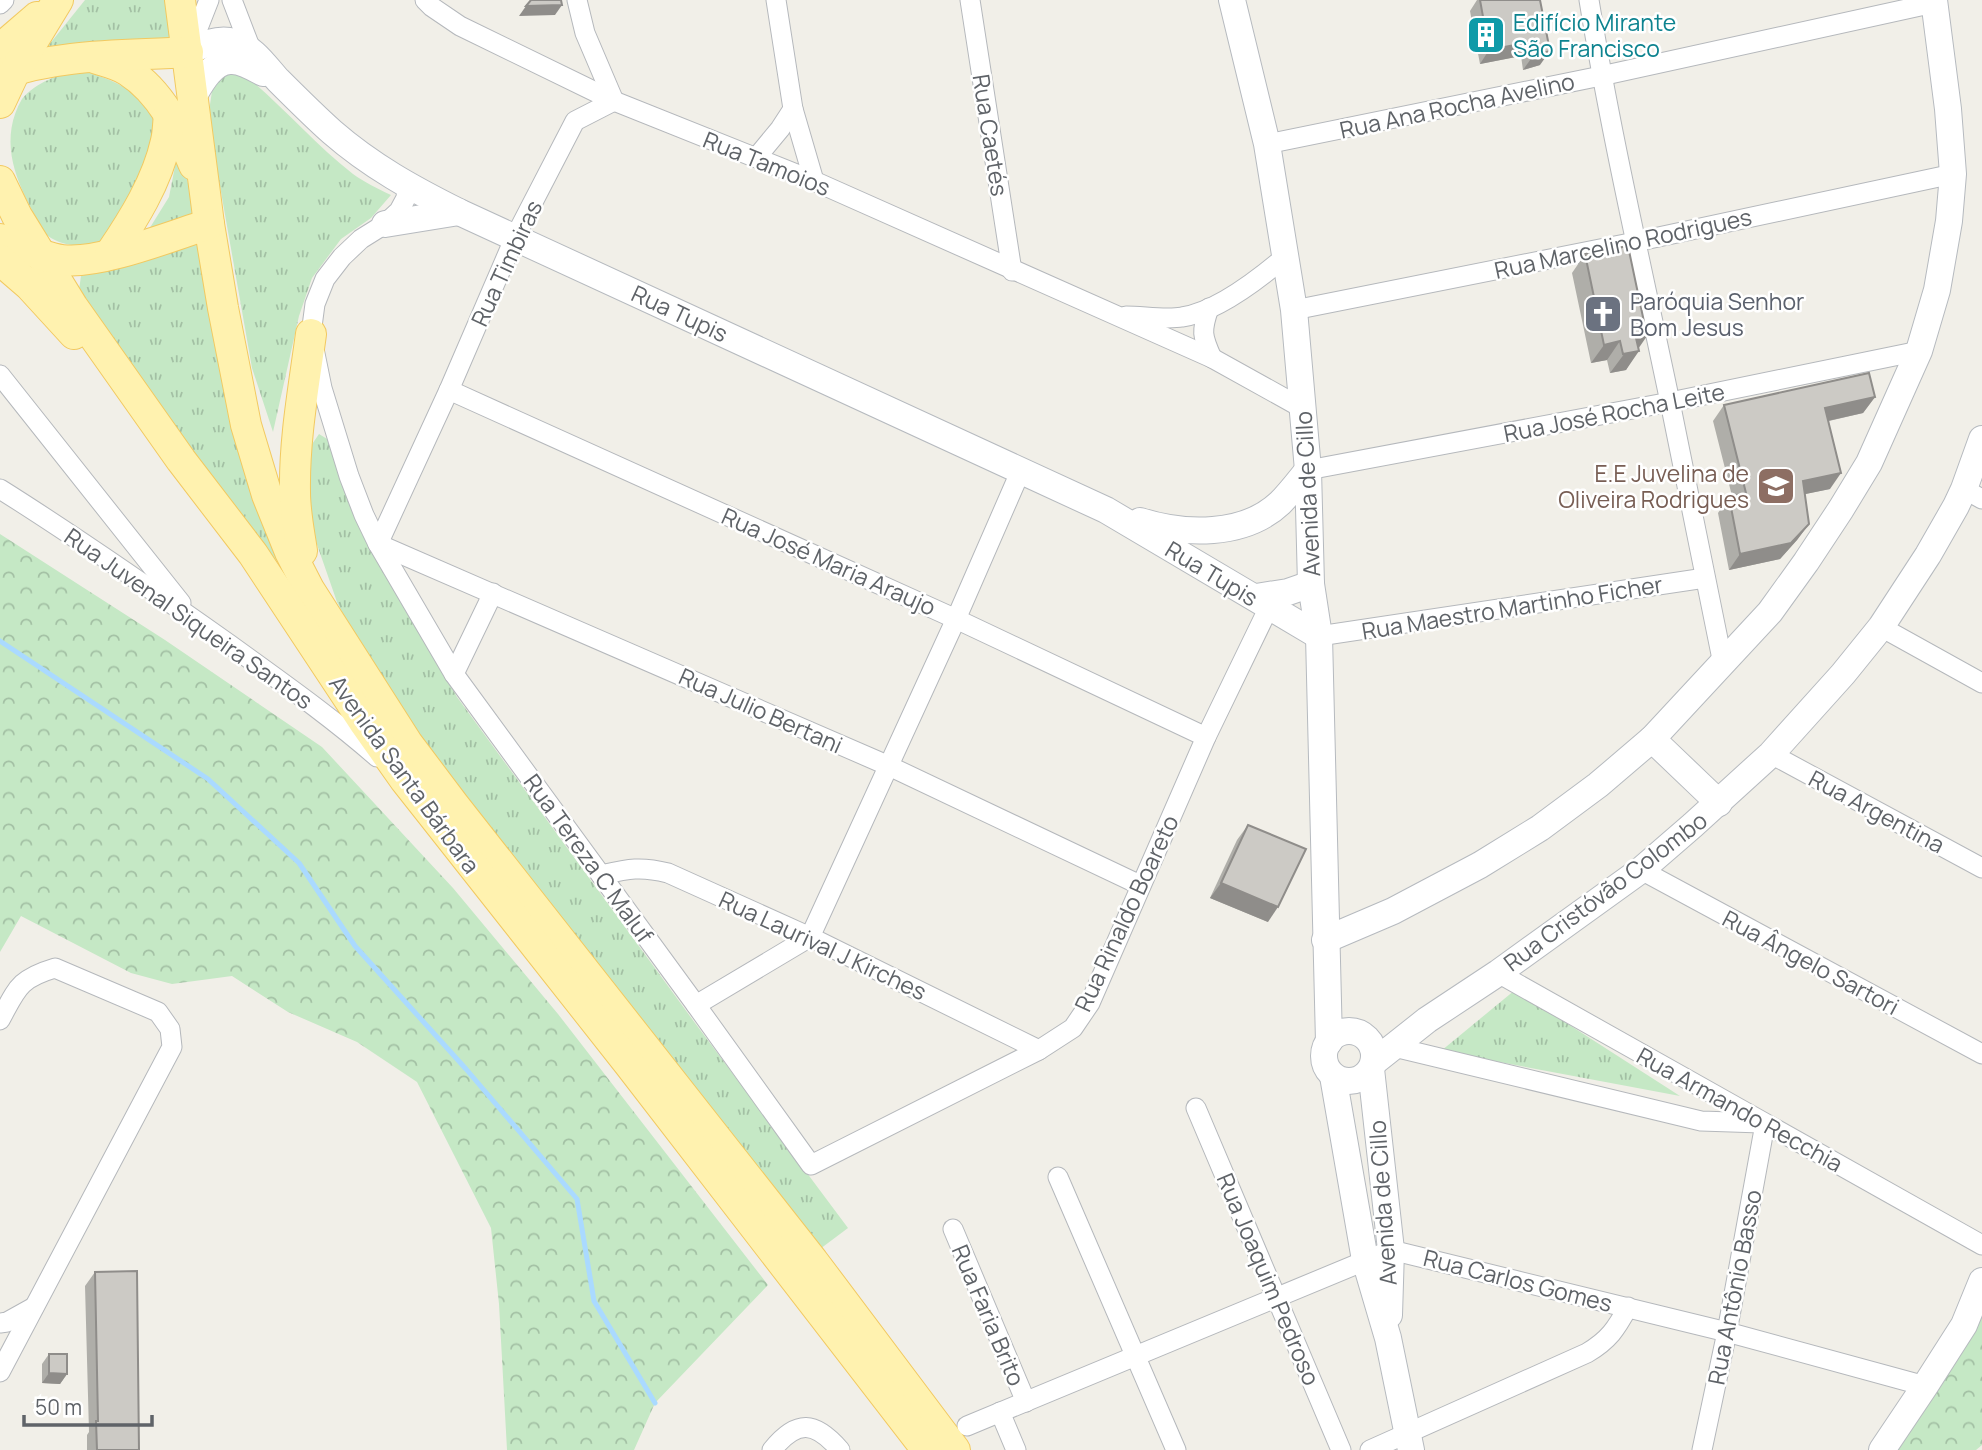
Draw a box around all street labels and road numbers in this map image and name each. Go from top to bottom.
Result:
street label: Rua Ana Rocha Avelino [1337,64,1577,146]
street label: Rua Caetés [966,72,1016,198]
street label: Rua Tamoios [699,123,835,203]
street label: Rua Timbiras [463,195,549,331]
street label: Rua Marcelino Rodrigues [1491,200,1755,286]
street label: Rua Tupis [627,277,733,349]
street label: Rua José Rocha Leite [1501,375,1727,449]
street label: Avenida de Cillo [1287,410,1327,578]
street label: Rua José Maria Araujo [717,499,941,623]
street label: Rua Juvenal Siqueira Santos [58,520,320,716]
street label: Rua Tupis [1160,533,1264,613]
street label: Rua Maestro Martinho Ficher [1359,567,1665,647]
street label: Rua Julio Bertani [674,660,848,760]
street label: Avenida Santa Bárbara [322,669,488,879]
street label: Rua Argentina [1804,762,1950,860]
street label: Rua Tereza C Maluf [517,767,661,949]
street label: Rua Cristóvão Colombo [1497,804,1713,978]
street label: Rua Rinaldo Boareto [1066,810,1186,1016]
street label: Rua Laurival J Kirches [714,883,932,1007]
street label: Rua Ângelo Sartori [1717,902,1905,1022]
street label: Rua Armando Recchia [1631,1039,1849,1179]
street label: Avenida de Cillo [1360,1119,1404,1287]
street label: Rua Joaquim Pedroso [1210,1168,1328,1390]
street label: Rua Antônio Basso [1699,1187,1769,1387]
street label: Rua Faria Brito [945,1239,1033,1391]
street label: Rua Carlos Gomes [1420,1241,1616,1319]

